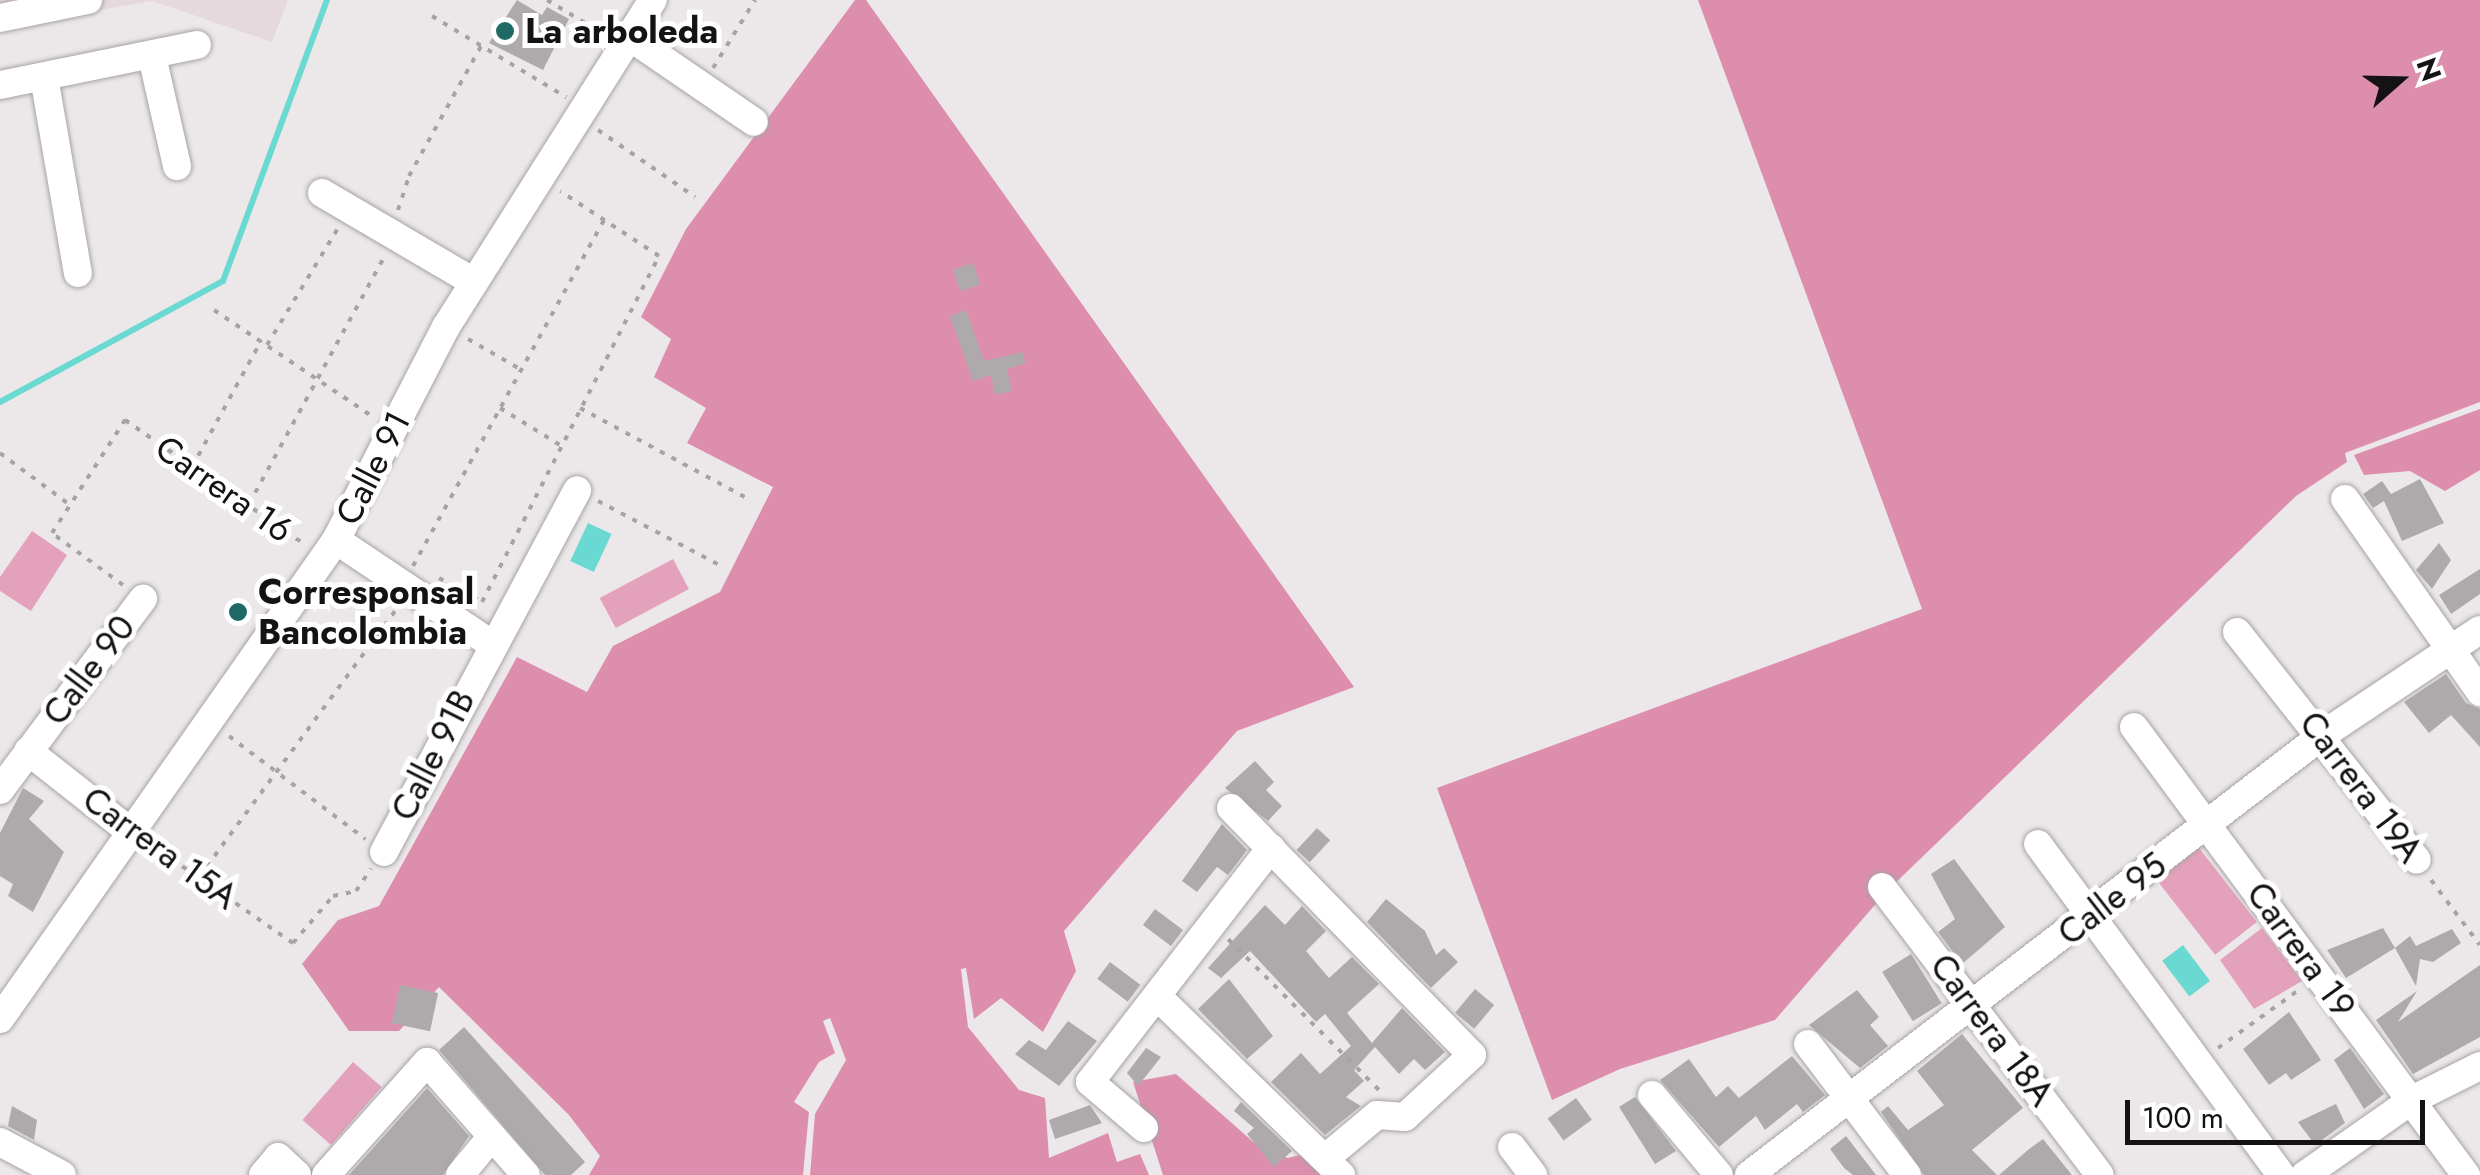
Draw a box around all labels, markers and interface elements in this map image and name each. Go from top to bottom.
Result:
place label: La arboleda [525,10,718,52]
marker: La arboleda [494,20,516,42]
north arrow [2350,30,2450,130]
text: N [2406,52,2452,87]
street label: Calle 91 [327,404,419,532]
street label: Carrera 16 [147,427,301,551]
place label: Corresponsal Bancolombia [258,571,474,653]
marker: Corresponsal Bancolombia [227,601,249,623]
street label: Calle 90 [34,607,144,733]
street label: Calle 91B [382,683,484,827]
street label: Carrera 19A [2291,703,2431,871]
street label: Carrera 15A [75,778,245,918]
street label: Calle 95 [2050,844,2174,954]
street label: Carrera 19 [2238,874,2364,1026]
street label: Carrera 18A [1921,946,2063,1114]
scale bar [2130,1080,2430,1142]
text: 100 m [2142,1096,2224,1139]

